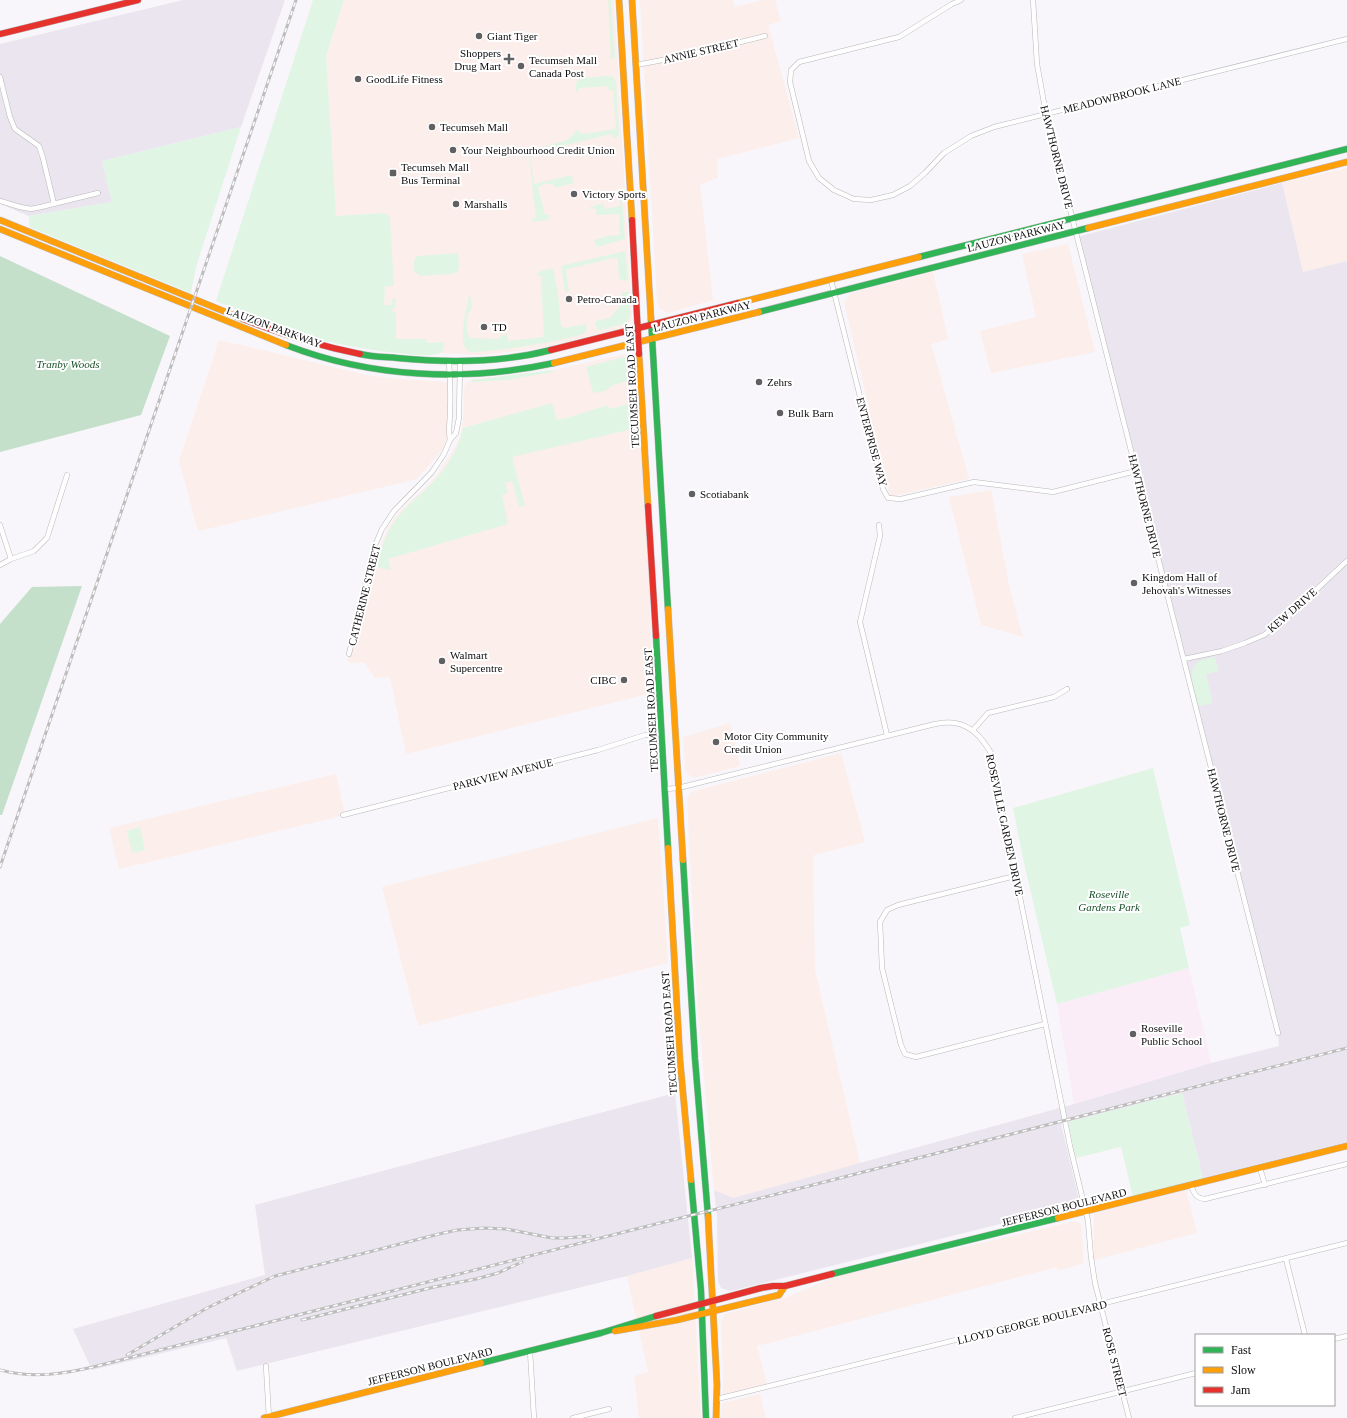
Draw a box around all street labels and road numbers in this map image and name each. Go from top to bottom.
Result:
street label: ANNIE STREET [662,36,740,66]
street label: MEADOWBROOK LANE [1062,74,1183,115]
street label: HAWTHORNE DRIVE [1038,104,1076,210]
street label: LAUZON PARKWAY [966,218,1066,254]
street label: LAUZON PARKWAY [652,298,752,334]
street label: LAUZON PARKWAY [225,304,323,350]
street label: TECUMSEH ROAD EAST [623,324,641,448]
street label: ENTERPRISE WAY [854,396,890,488]
street label: HAWTHORNE DRIVE [1126,453,1164,559]
street label: CATHERINE STREET [346,543,382,647]
street label: KEW DRIVE [1265,585,1319,635]
street label: TECUMSEH ROAD EAST [642,648,660,772]
street label: ROSEVILLE GARDEN DRIVE [984,753,1026,897]
street label: PARKVIEW AVENUE [452,756,555,792]
street label: HAWTHORNE DRIVE [1205,767,1243,873]
street label: TECUMSEH ROAD EAST [659,971,679,1095]
street label: JEFFERSON BOULEVARD [1000,1186,1128,1228]
street label: LLOYD GEORGE BOULEVARD [956,1298,1108,1346]
street label: ROSE STREET [1101,1326,1130,1398]
street label: JEFFERSON BOULEVARD [366,1345,494,1387]

